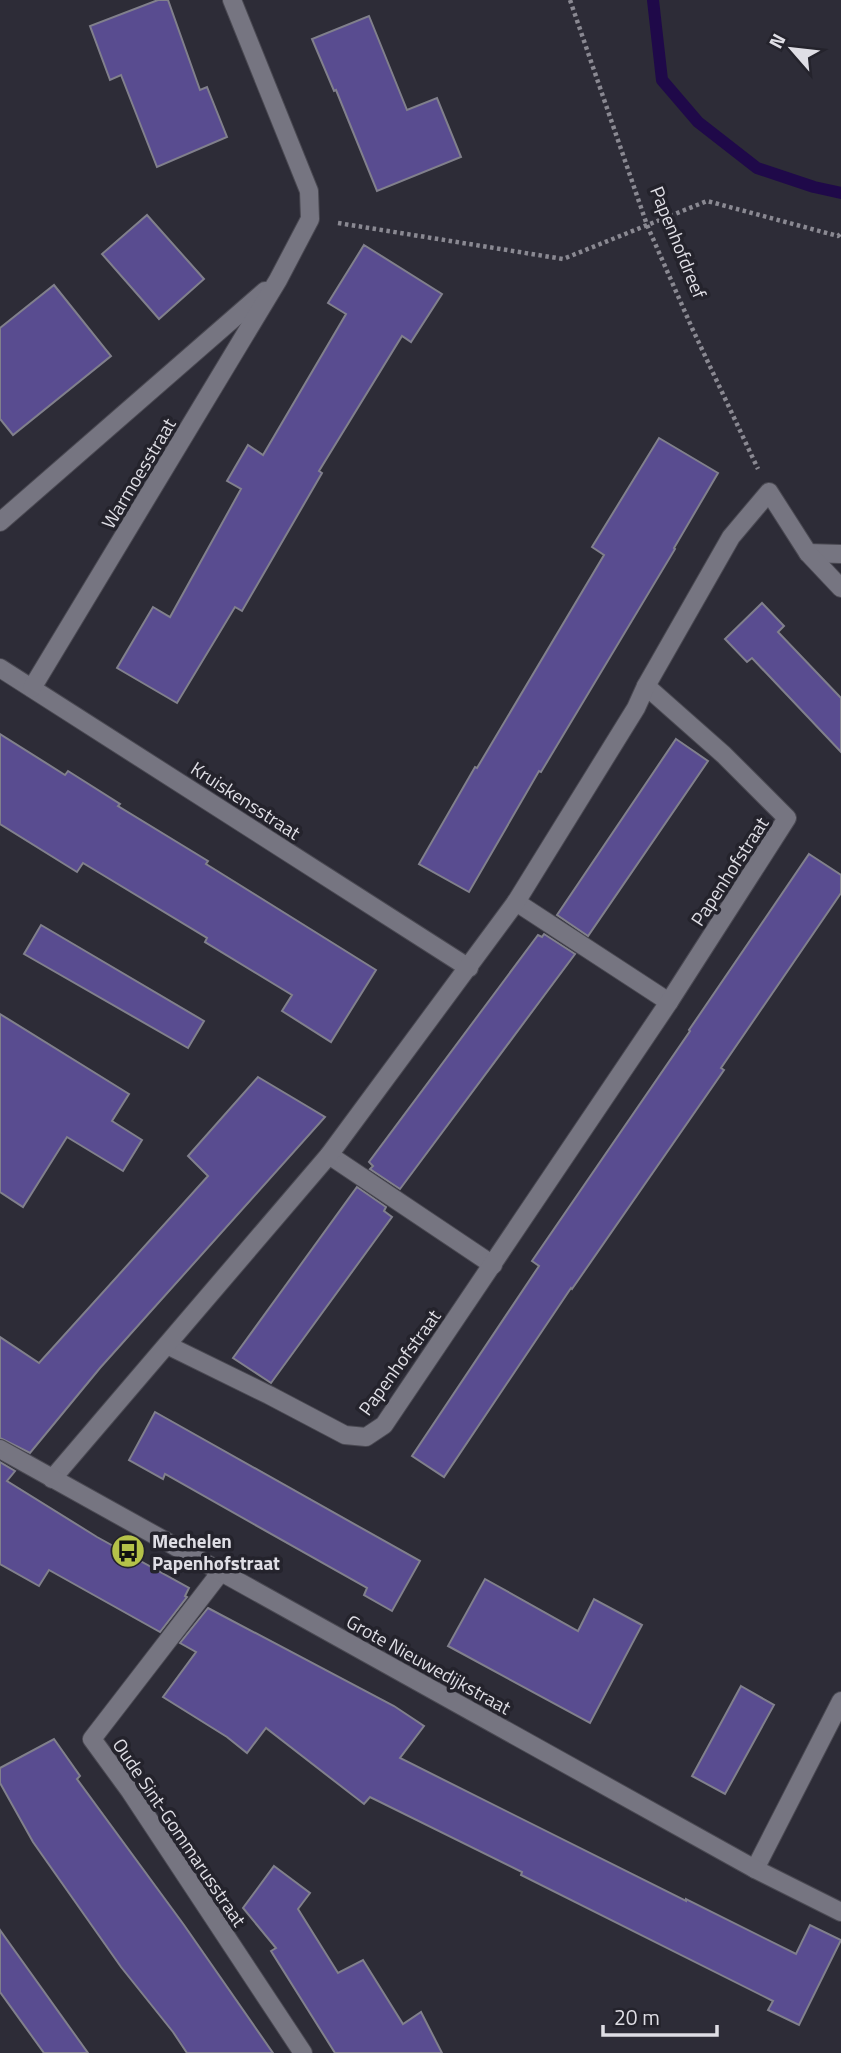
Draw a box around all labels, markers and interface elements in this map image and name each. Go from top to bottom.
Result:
north arrow [757,14,827,84]
text: N [761,28,792,53]
street label: Papenhofdreef [643,182,715,303]
street label: Warmoesstraat [93,412,183,534]
street label: Kruiskensstraat [185,754,307,847]
street label: Papenhofstraat [683,810,775,931]
street label: Papenhofstraat [351,1303,448,1421]
place label: Mechelen Papenhofstraat [152,1526,280,1577]
bus stop icon: Mechelen Papenhofstraat [109,1532,147,1570]
street label: Grote Nieuwedijkstraat [341,1607,517,1722]
street label: Oude Sint-Gommarusstraat [106,1732,254,1932]
scale bar [603,1994,717,2038]
text: 20 m [614,2001,660,2033]

